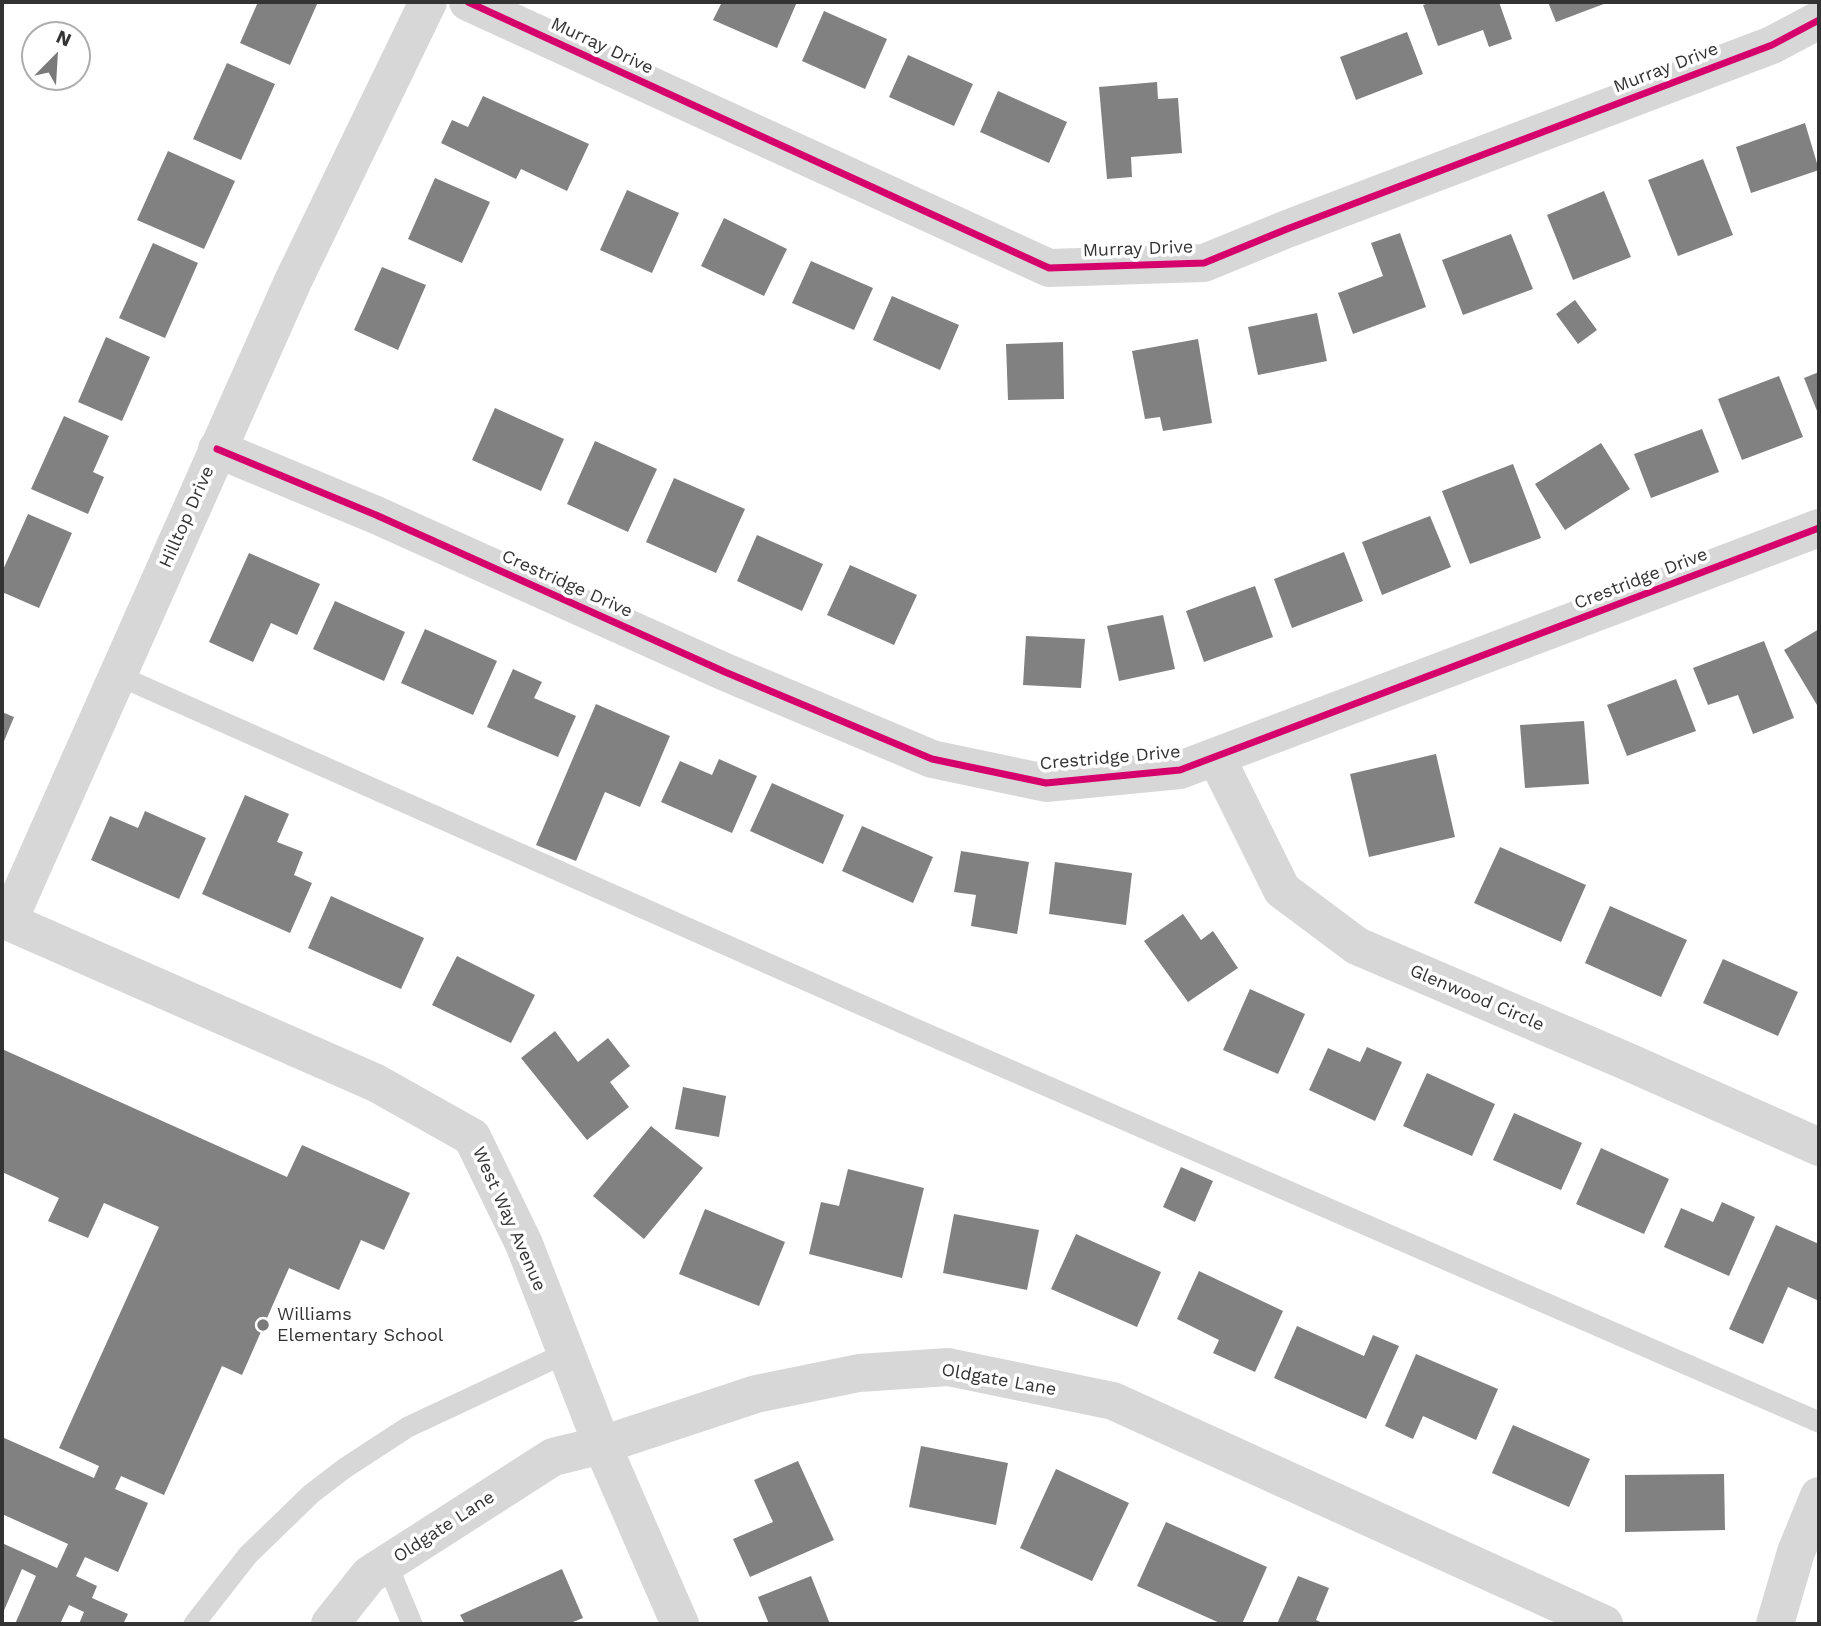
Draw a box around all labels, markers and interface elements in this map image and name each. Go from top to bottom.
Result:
street label: Murray Drive [547,13,657,79]
north arrow [21,21,91,91]
text: N [53,25,75,52]
street label: Murray Drive [1610,38,1722,98]
street label: Murray Drive [1082,236,1194,262]
street label: Hilltop Drive [155,463,219,571]
street label: Crestridge Drive [1571,544,1711,614]
street label: Crestridge Drive [498,545,636,623]
street label: Crestridge Drive [1039,741,1181,775]
street label: Glenwood Circle [1407,960,1547,1036]
street label: West Way Avenue [467,1144,551,1294]
place label: Williams Elementary School [277,1304,443,1346]
marker: Williams Elementary School [255,1317,271,1333]
street label: Oldgate Lane [940,1359,1058,1401]
street label: Oldgate Lane [389,1486,499,1568]

